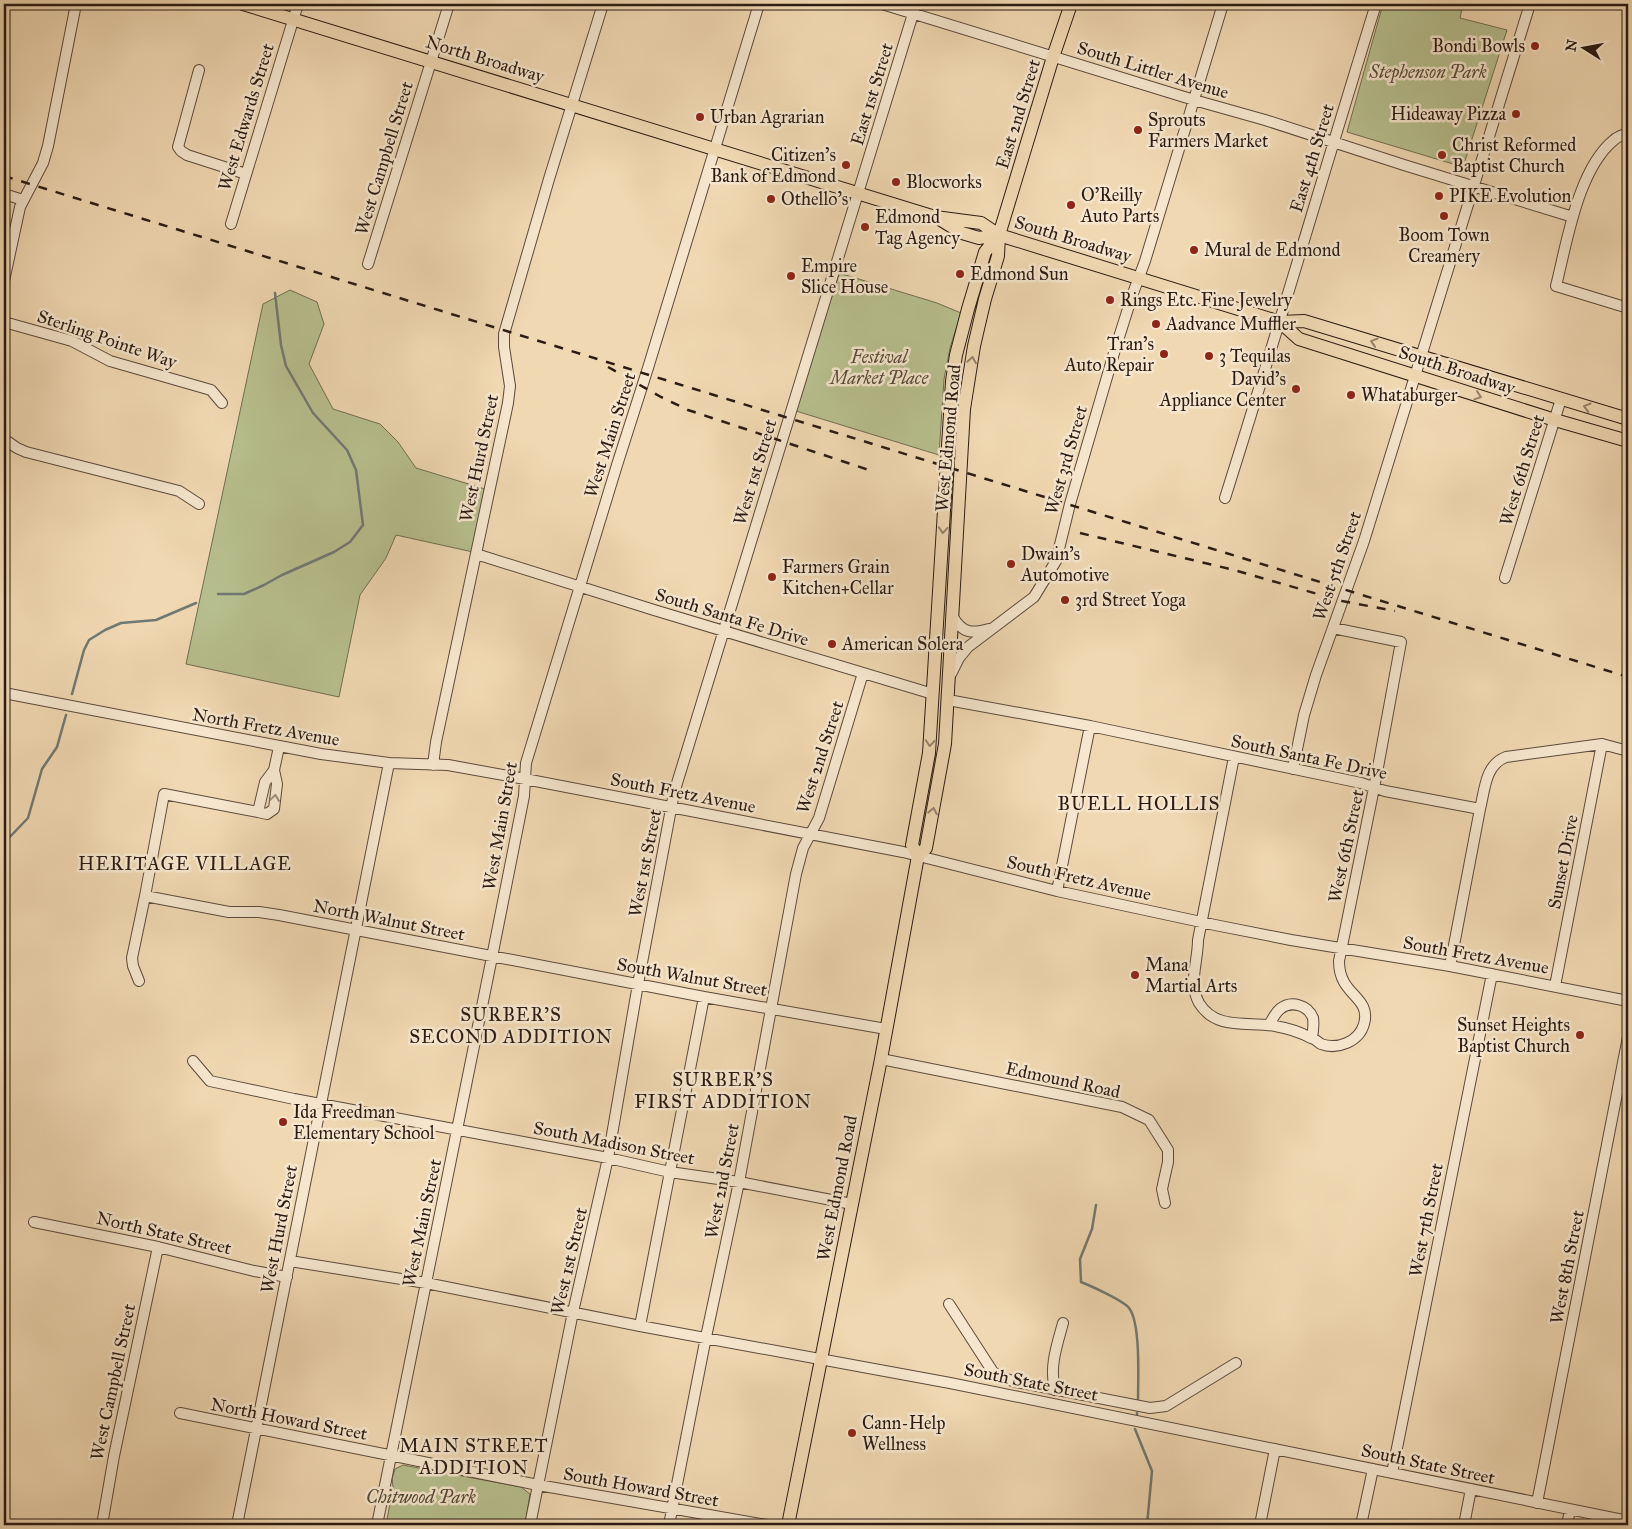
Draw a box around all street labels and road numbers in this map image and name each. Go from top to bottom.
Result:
street label: North Broadway [423,31,548,88]
street label: South Littler Avenue [1075,36,1231,104]
street label: West Edwards Street [213,40,279,193]
street label: East 1st Street [846,40,898,148]
street label: East 2nd Street [991,56,1045,172]
street label: West Campbell Street [350,78,418,237]
street label: East 4th Street [1285,100,1339,215]
street label: South Broadway [1012,211,1135,267]
street label: Sterling Pointe Way [34,305,180,374]
street label: South Broadway [1396,341,1519,399]
street label: West Edmond Road [931,363,965,513]
street label: West Main Street [579,369,641,500]
street label: West Hurd Street [455,392,503,524]
street label: West 3rd Street [1040,402,1092,517]
street label: West 6th Street [1495,411,1549,528]
street label: West 1st Street [729,416,782,527]
street label: West 5th Street [1308,508,1366,623]
street label: South Santa Fe Drive [653,583,811,651]
street label: West 2nd Street [791,697,849,816]
street label: North Fretz Avenue [191,703,341,751]
street label: South Santa Fe Drive [1229,730,1389,784]
street label: West Main Street [478,759,522,892]
street label: South Fretz Avenue [609,768,757,818]
street label: West 6th Street [1323,787,1369,904]
street label: West 1st Street [624,807,666,919]
street label: Sunset Drive [1543,813,1583,911]
street label: South Fretz Avenue [1005,851,1153,905]
street label: North Walnut Street [311,895,467,946]
street label: South Fretz Avenue [1401,931,1551,979]
street label: South Walnut Street [615,953,770,1001]
street label: Edmound Road [1004,1057,1122,1103]
street label: West Edmond Road [812,1113,862,1263]
street label: South Madison Street [532,1117,697,1170]
street label: West 2nd Street [700,1121,744,1240]
street label: West Main Street [398,1156,446,1289]
street label: West 7th Street [1404,1161,1448,1279]
street label: West Hurd Street [256,1163,302,1295]
street label: West 1st Street [546,1205,592,1317]
street label: North State Street [94,1207,234,1259]
street label: West 8th Street [1545,1208,1589,1326]
street label: West Campbell Street [86,1301,140,1462]
street label: South State Street [962,1358,1101,1406]
street label: North Howard Street [209,1393,370,1445]
street label: South State Street [1359,1439,1498,1489]
street label: South Howard Street [562,1462,721,1512]

